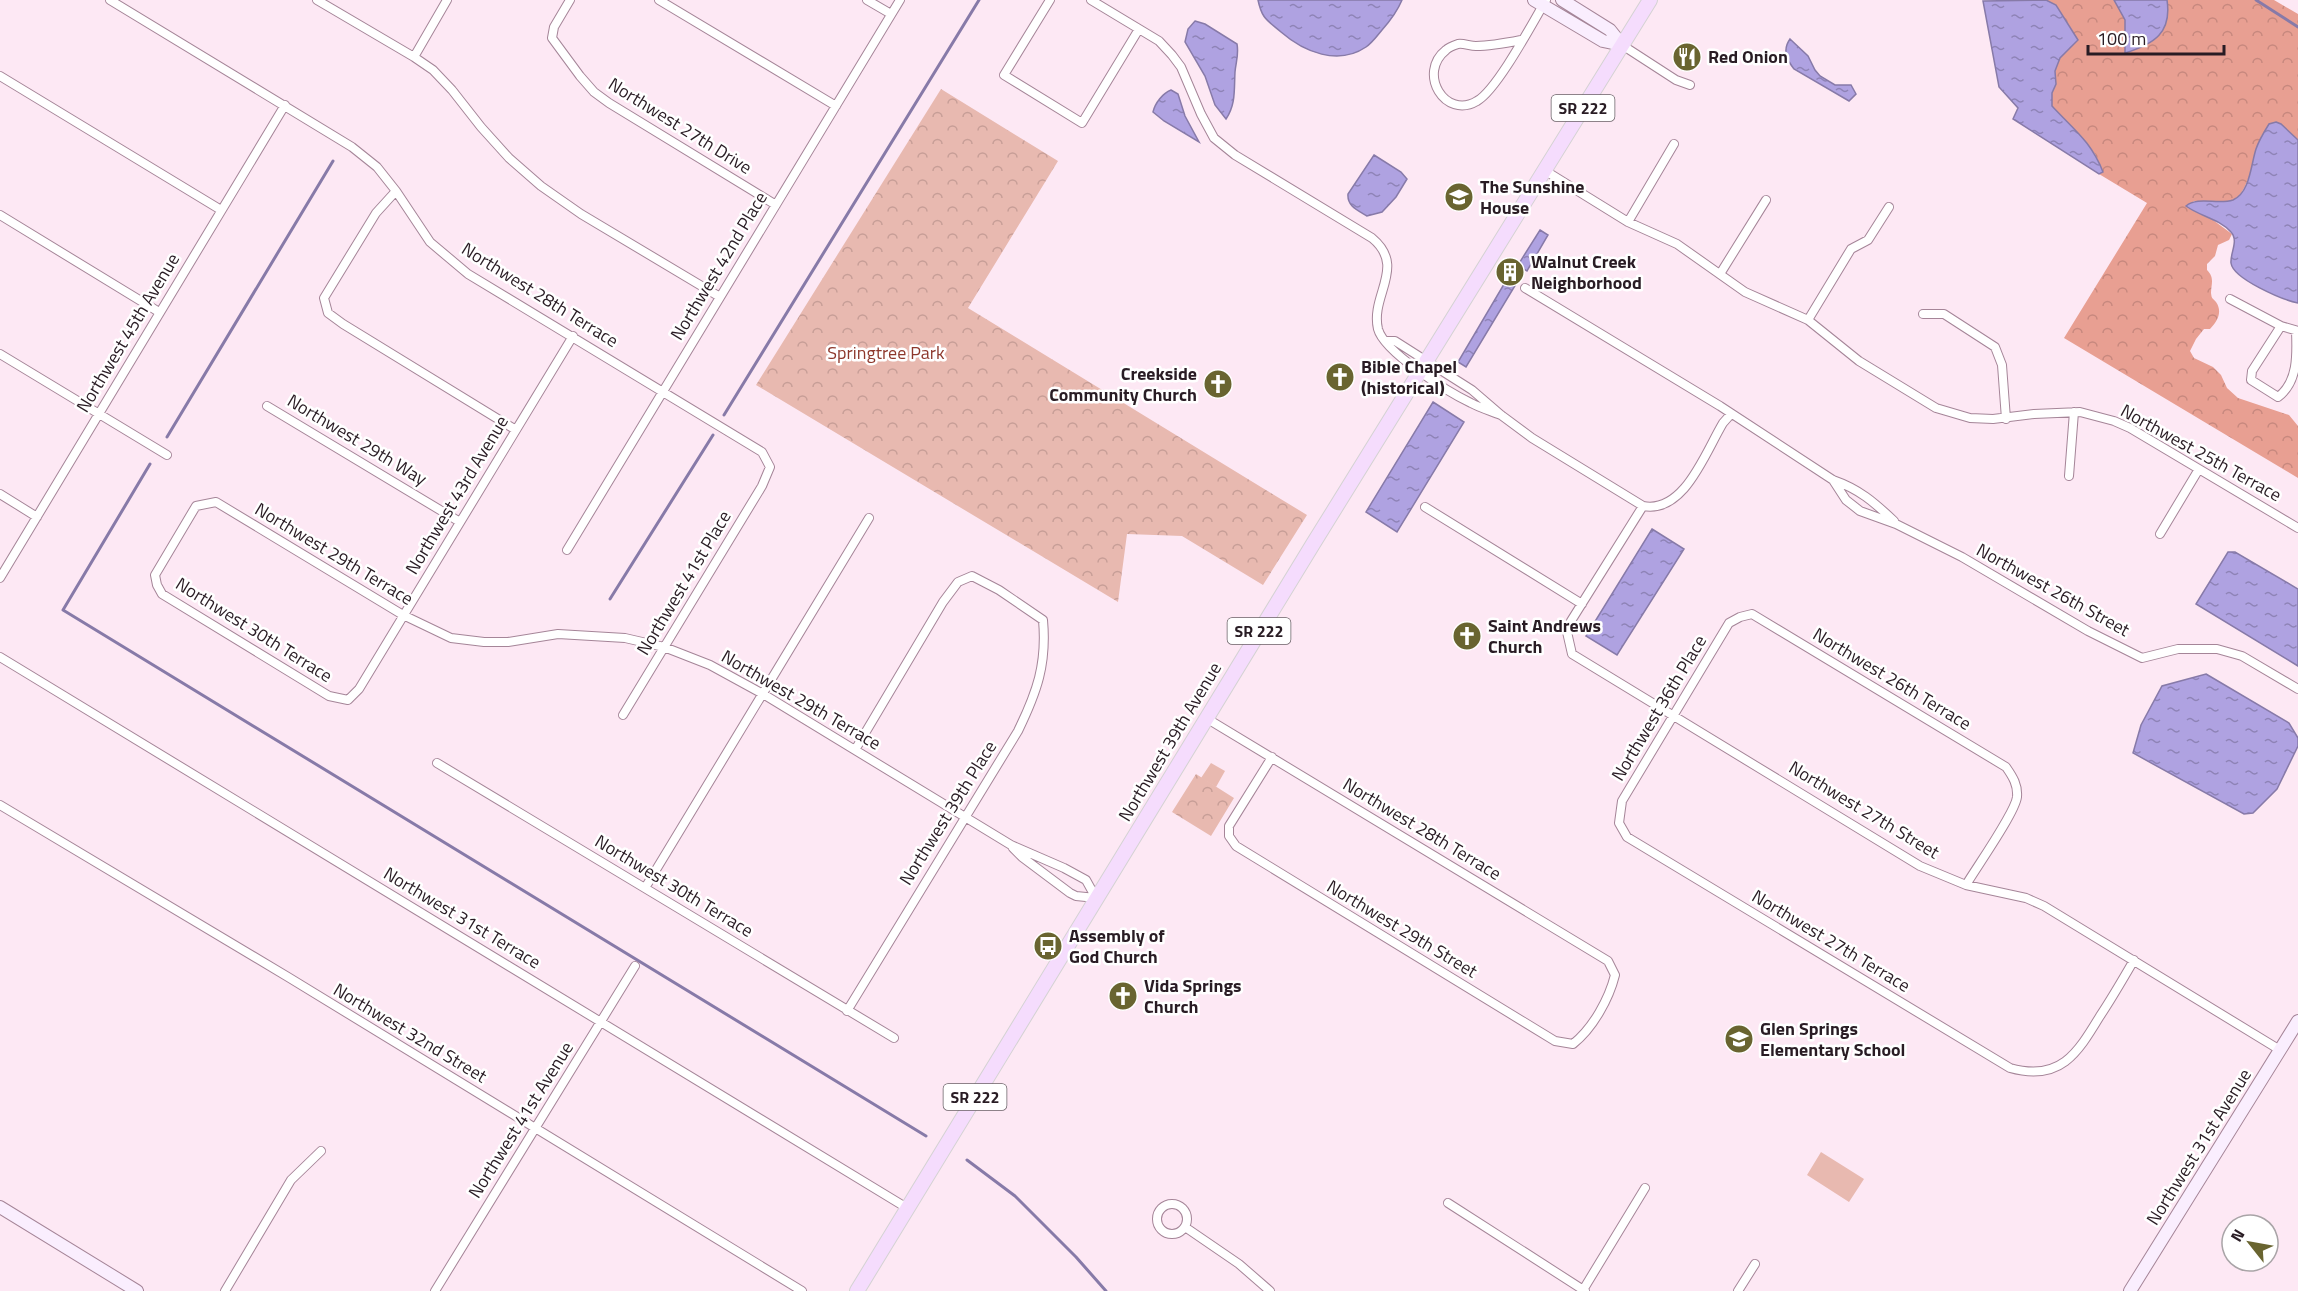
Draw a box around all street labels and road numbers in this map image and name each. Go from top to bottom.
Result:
street label: Northwest 27th Drive [603,71,757,181]
road number: SR 222 [1552,95,1614,121]
street label: Northwest 42nd Place [663,186,774,345]
street label: Northwest 28th Terrace [457,235,624,354]
street label: Northwest 45th Avenue [69,248,186,417]
street label: Northwest 29th Way [282,387,432,492]
street label: Northwest 25th Terrace [2116,397,2287,508]
street label: Northwest 43rd Avenue [398,410,515,579]
street label: Northwest 29th Terrace [250,496,419,612]
street label: Northwest 41st Place [630,505,738,660]
street label: Northwest 26th Street [1972,536,2135,643]
street label: Northwest 30th Terrace [171,570,338,689]
road number: SR 222 [1228,618,1290,644]
street label: Northwest 26th Terrace [1808,621,1977,737]
street label: Northwest 36th Place [1604,630,1713,786]
street label: Northwest 29th Terrace [716,643,886,756]
street label: Northwest 39th Avenue [1111,657,1228,826]
street label: Northwest 39th Place [892,735,1003,890]
street label: Northwest 27th Street [1784,754,1945,866]
street label: Northwest 28th Terrace [1338,771,1507,887]
street label: Northwest 30th Terrace [590,828,759,944]
street label: Northwest 31st Terrace [379,860,546,975]
street label: Northwest 29th Street [1322,873,1483,985]
street label: Northwest 27th Terrace [1747,883,1916,999]
street label: Northwest 32nd Street [328,976,493,1090]
street label: Northwest 41st Avenue [461,1036,580,1203]
street label: Northwest 31st Avenue [2139,1063,2258,1230]
road number: SR 222 [944,1084,1006,1110]

